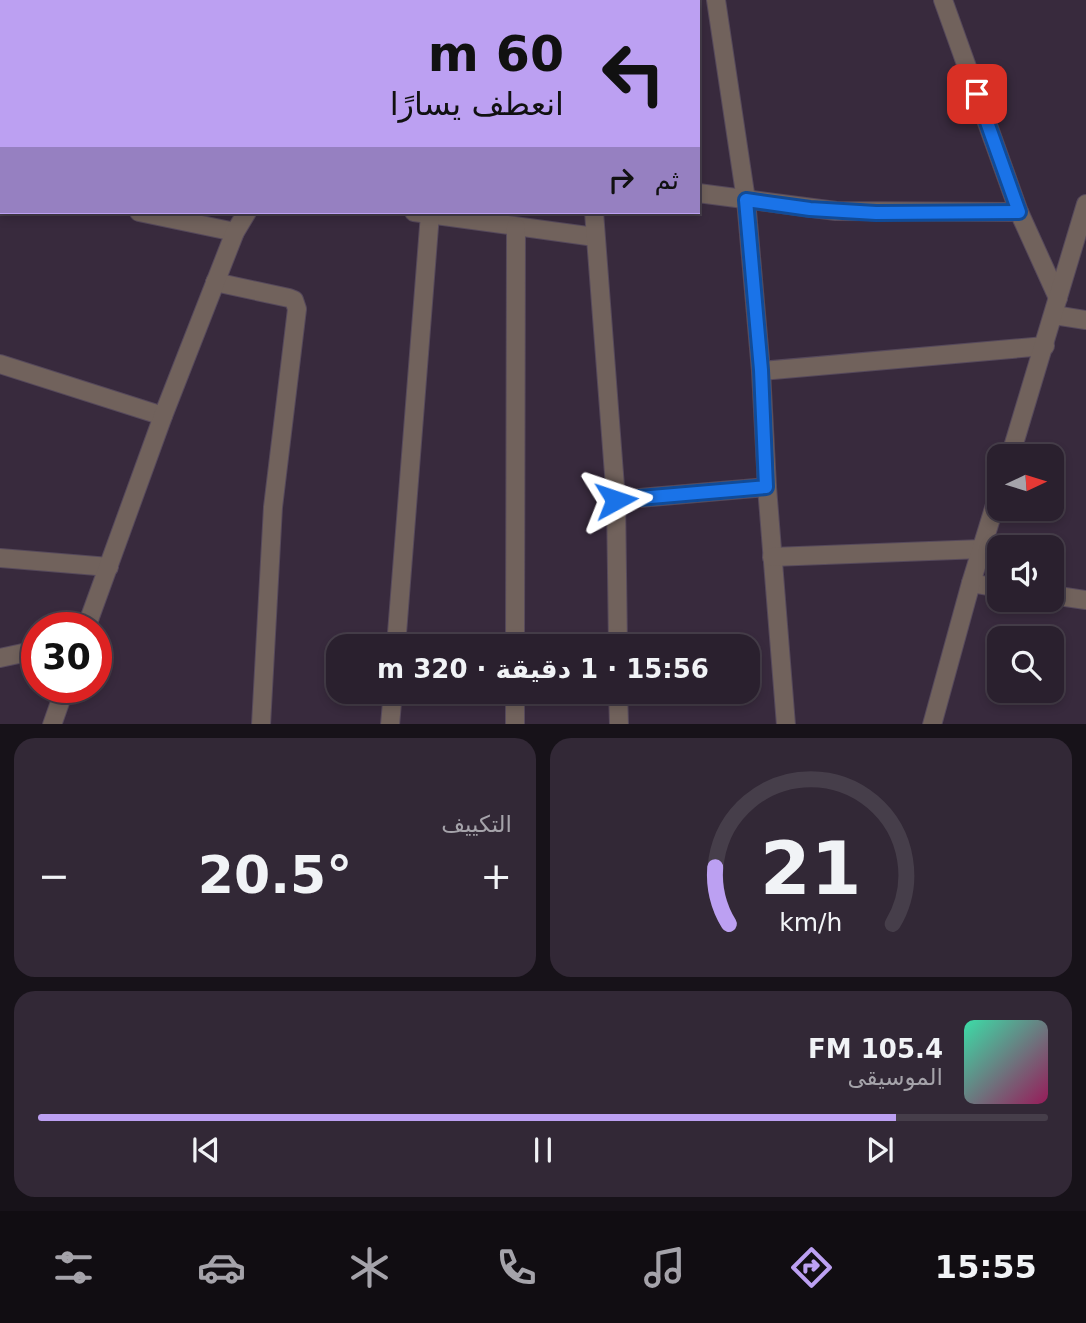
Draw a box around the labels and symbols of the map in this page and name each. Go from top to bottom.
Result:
pin [947,64,1007,124]
north arrow [987,444,1064,522]
position arrow [579,463,653,537]
speed limit sign: 30 [21,612,112,703]

